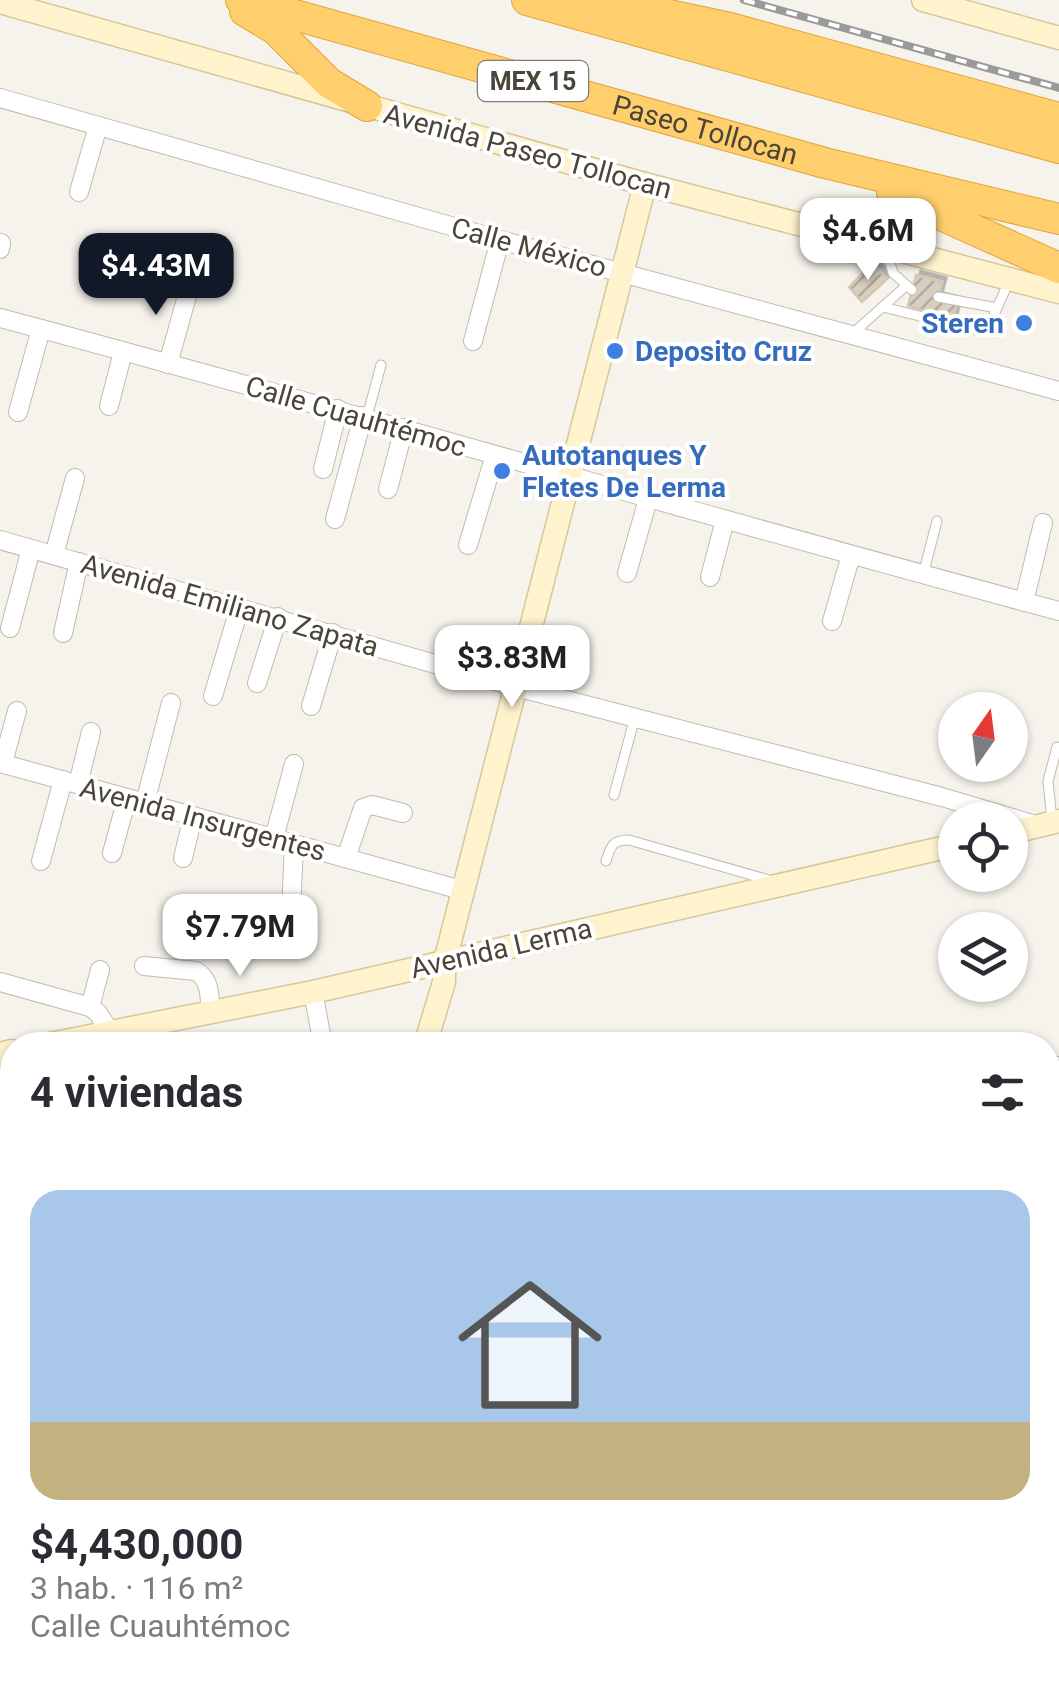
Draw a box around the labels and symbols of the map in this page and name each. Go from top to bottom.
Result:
road number: MEX 15 [478,61,588,101]
street label: Paseo Tollocan [609,89,801,172]
street label: Avenida Paseo Tollocan [380,97,675,206]
pin: $4.6M [798,198,938,283]
street label: Calle México [448,211,610,284]
pin: $4.43M [75,233,237,318]
place label: Steren [921,307,1004,340]
marker: Steren [1013,312,1035,334]
place label: Deposito Cruz [635,335,812,368]
marker: Deposito Cruz [604,340,626,362]
street label: Calle Cuauhtémoc [242,369,470,464]
place label: Autotanques Y Fletes De Lerma [522,439,726,504]
marker: Autotanques Y Fletes De Lerma [491,460,513,482]
street label: Avenida Emiliano Zapata [77,547,382,664]
pin: $3.83M [431,625,593,710]
north arrow [938,692,1028,782]
street label: Avenida Insurgentes [77,771,329,868]
pin: $7.79M [159,894,321,979]
street label: Avenida Lerma [407,912,595,985]

